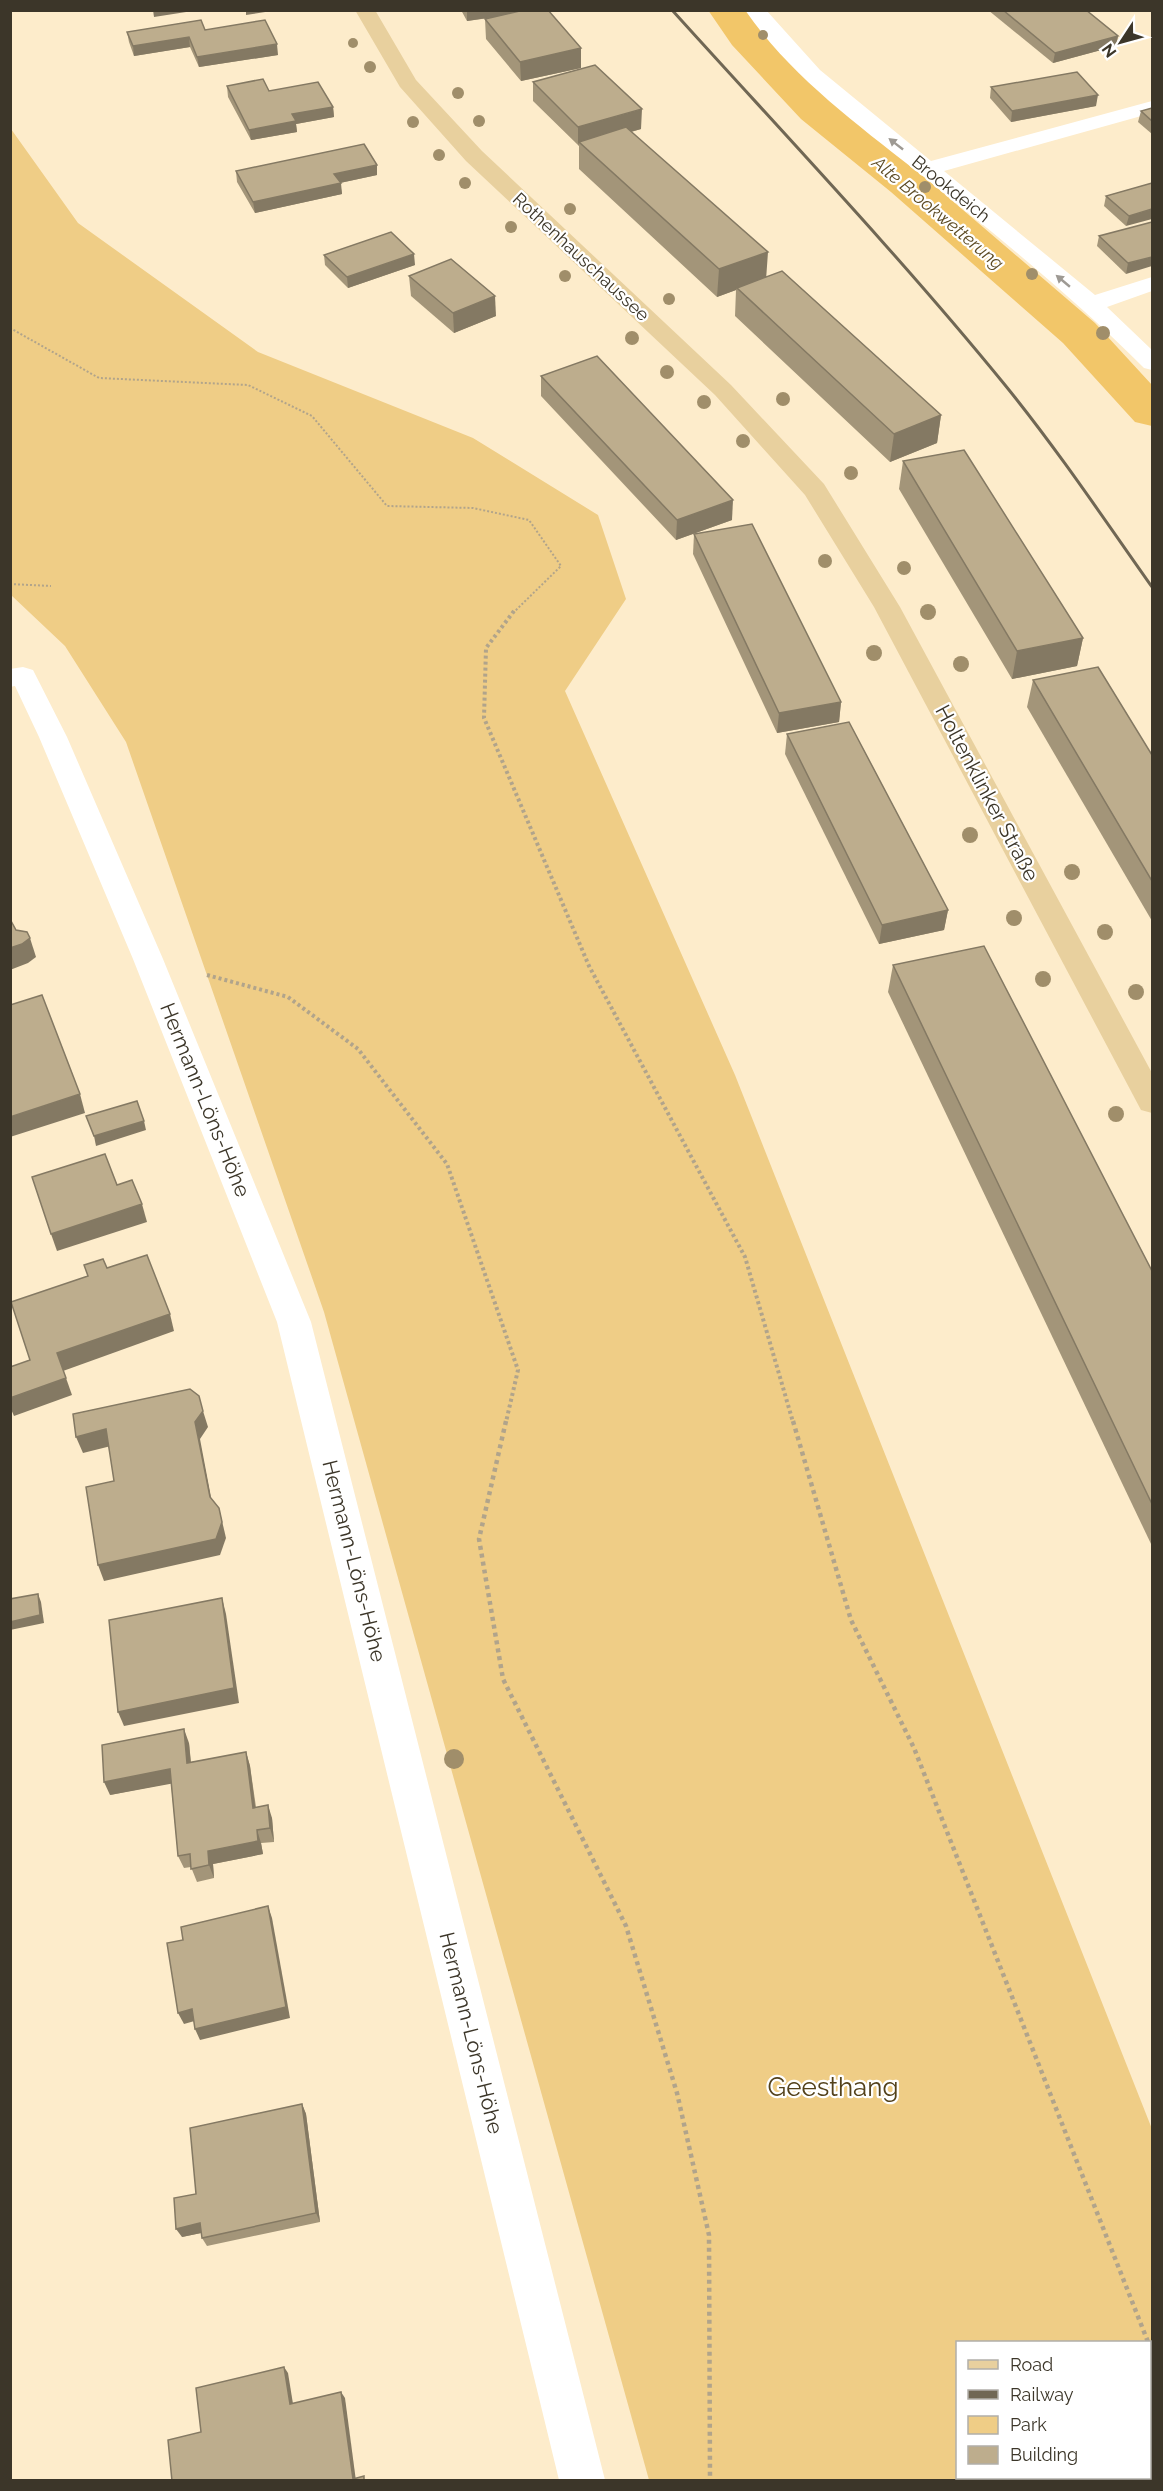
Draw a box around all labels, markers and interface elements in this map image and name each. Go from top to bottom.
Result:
north arrow [1091,12,1151,72]
text: N [1098,40,1121,61]
one-way arrow [888,138,904,151]
water label: Alte Brookwetterung [868,151,1008,274]
street label: Brookdeich [908,151,995,227]
street label: Rothenhauschaussee [509,188,654,326]
one-way arrow [1055,274,1071,287]
street label: Holtenklinker Straße [930,700,1044,885]
street label: Hermann-Löns-Höhe [155,999,256,1201]
street label: Hermann-Löns-Höhe [317,1457,392,1664]
street label: Hermann-Löns-Höhe [434,1929,509,2136]
park label: Geesthang [768,2072,898,2102]
legend [956,2341,1151,2479]
text: Road [1010,2354,1053,2375]
text: Railway [1010,2384,1074,2405]
text: Park [1010,2414,1047,2435]
text: Building [1010,2444,1078,2465]

